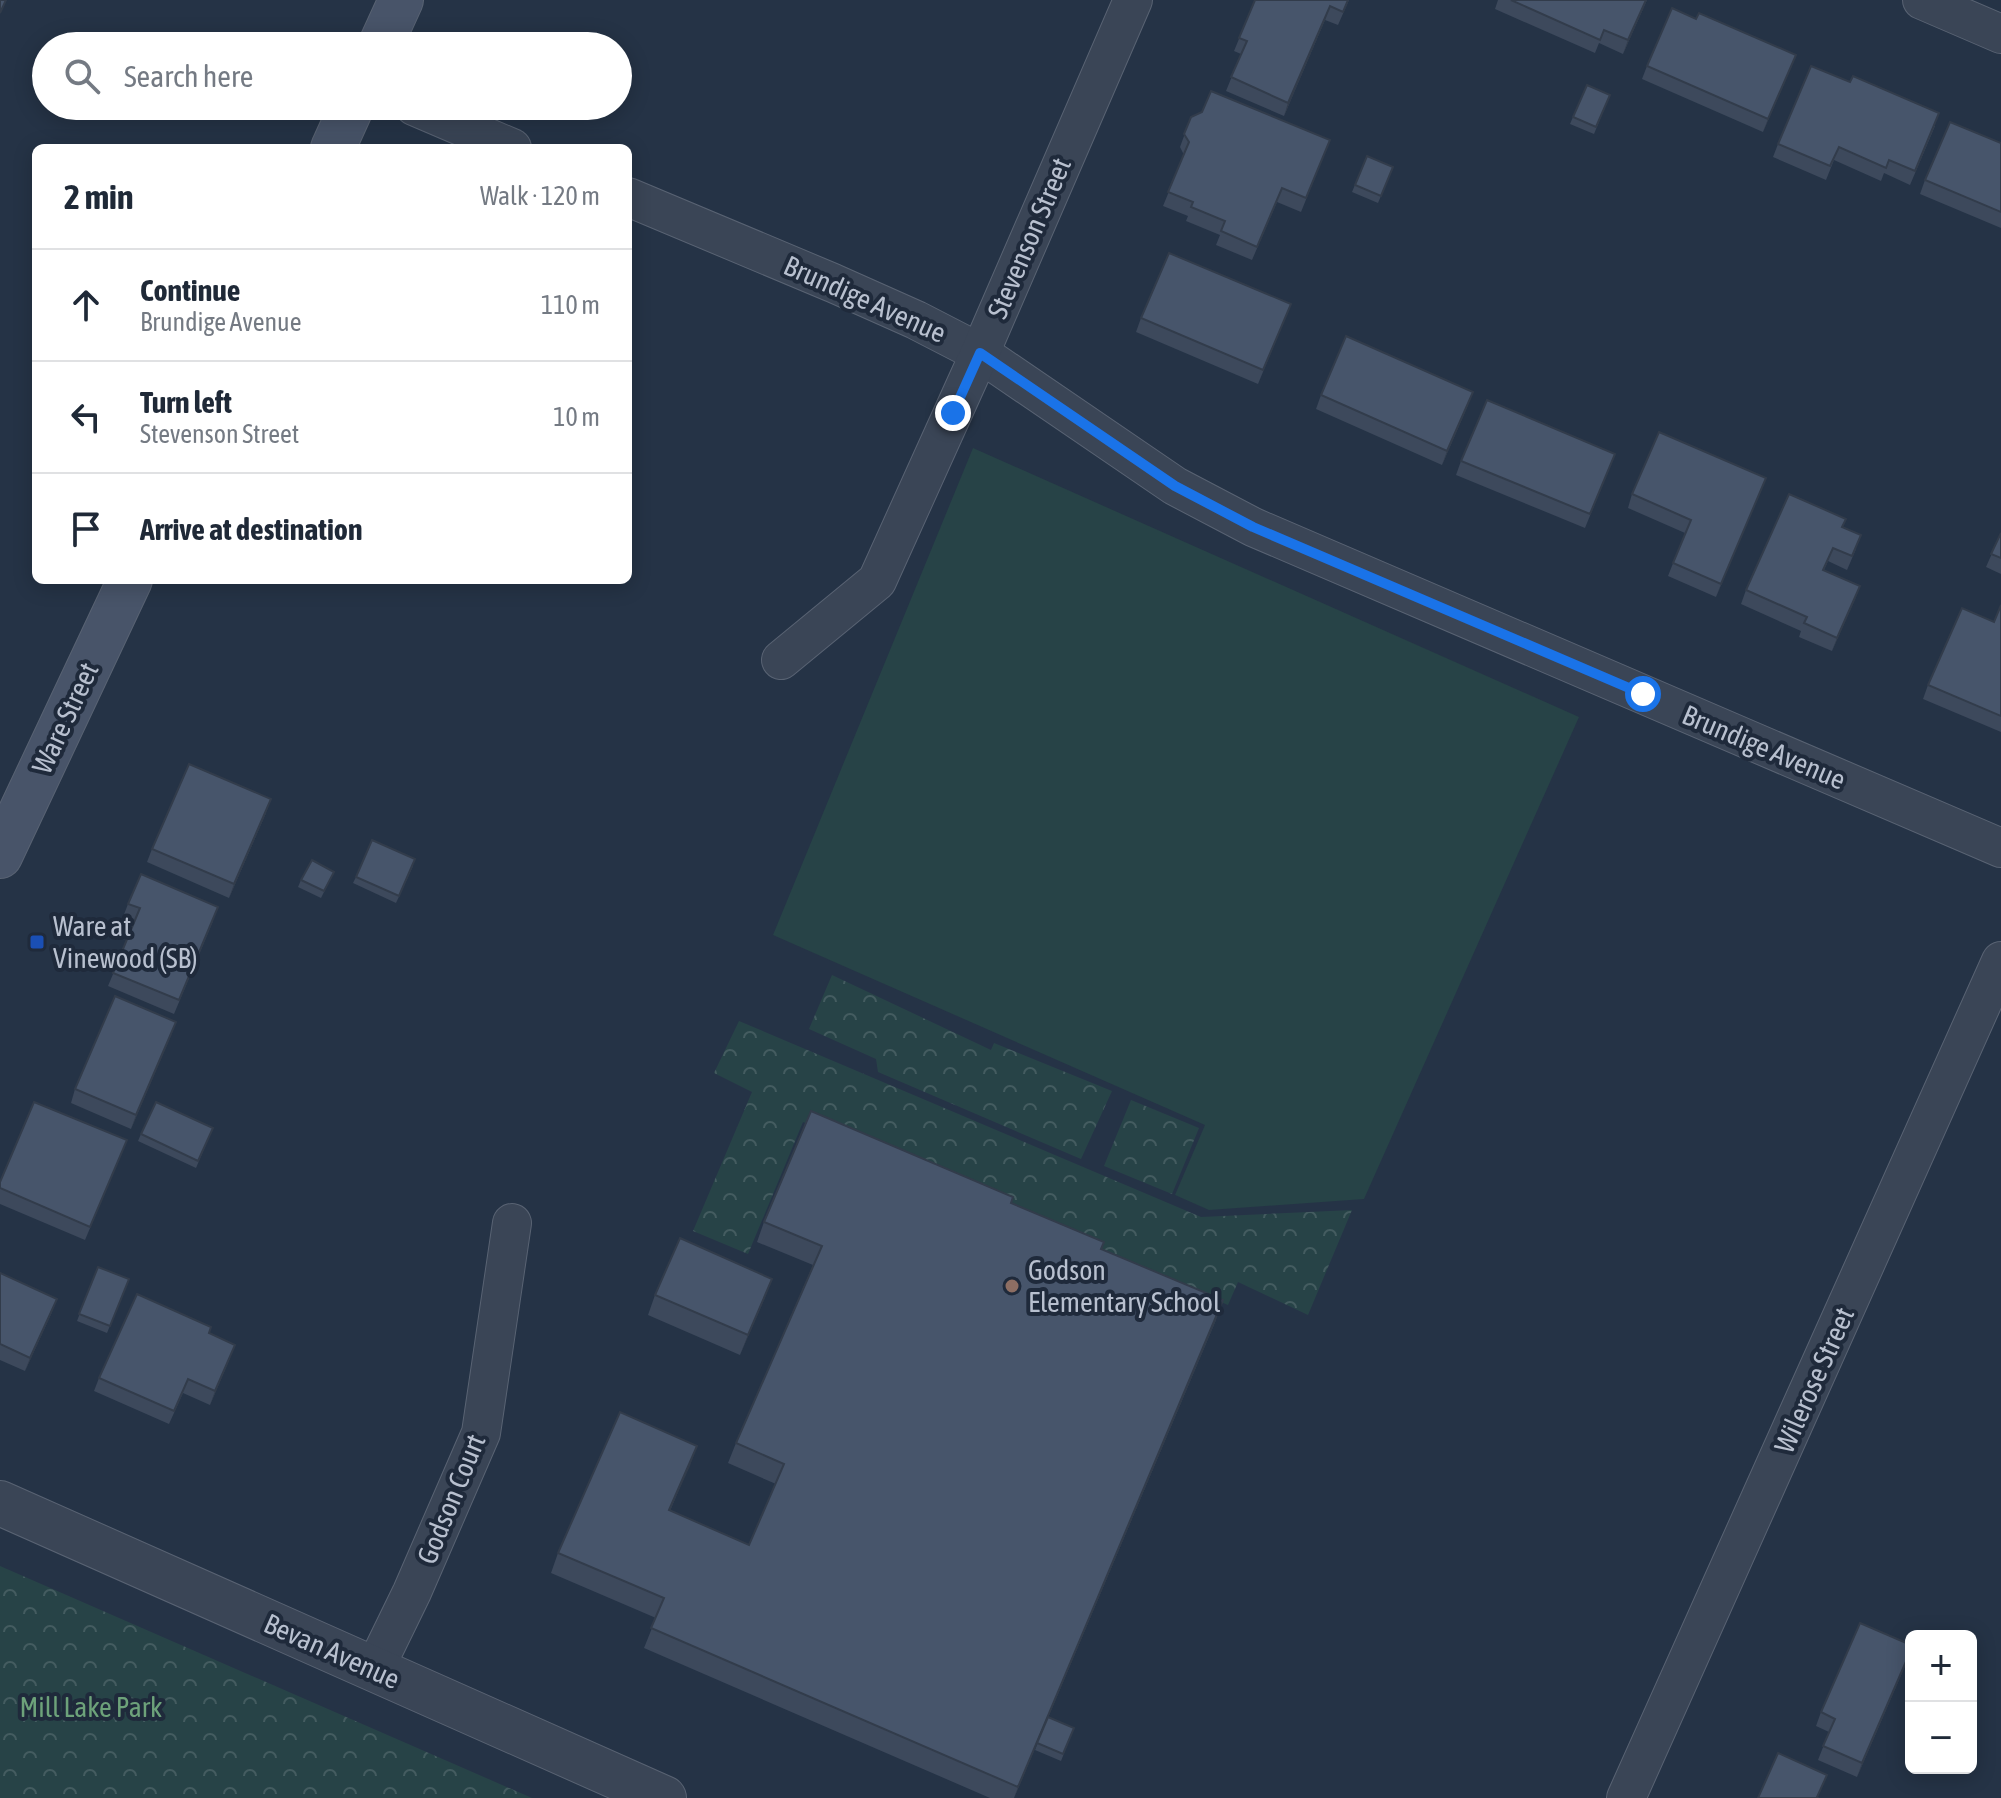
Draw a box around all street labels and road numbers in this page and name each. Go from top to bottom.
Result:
street label: Stevenson Street [981,153,1077,323]
street label: Brundige Avenue [779,249,951,349]
street label: Ware Street [25,657,105,779]
street label: Brundige Avenue [1678,698,1850,796]
street label: Wilerose Street [1768,1302,1860,1458]
street label: Godson Court [410,1429,492,1569]
street label: Bevan Avenue [259,1607,405,1695]

